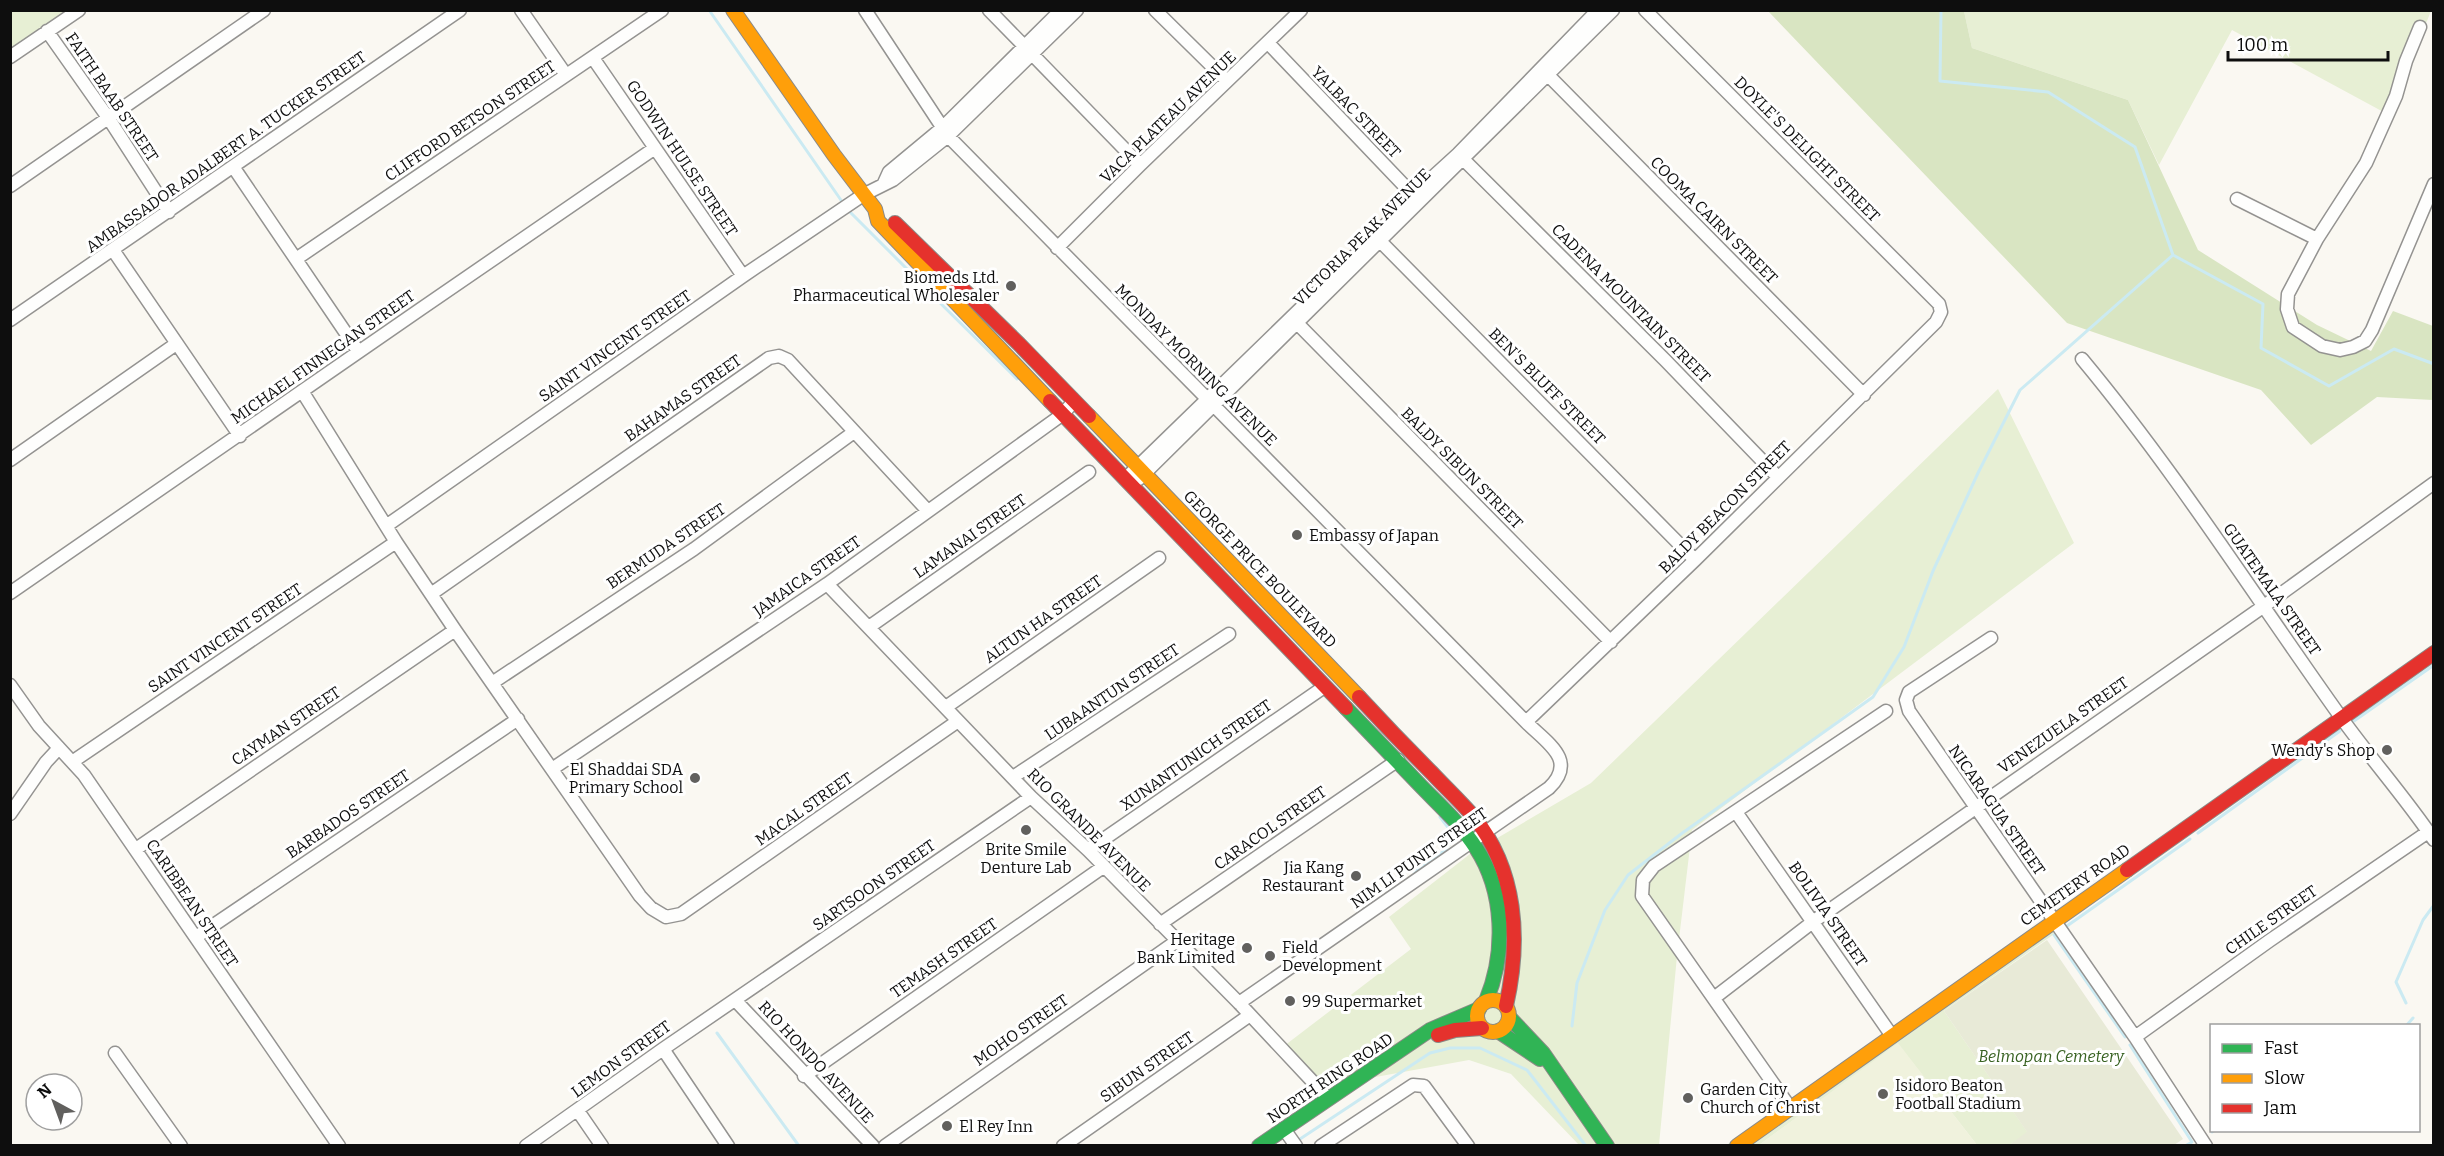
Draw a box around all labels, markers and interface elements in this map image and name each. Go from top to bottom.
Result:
scale bar [2228,24,2388,62]
street label: FAITH BAAB STREET [62,29,162,165]
text: 100 m [2237,34,2288,56]
street label: AMBASSADOR ADALBERT A. TUCKER STREET [82,47,370,257]
street label: VACA PLATEAU AVENUE [1096,47,1240,187]
street label: CLIFFORD BETSON STREET [381,57,559,185]
street label: YALBAC STREET [1308,62,1404,162]
street label: DOYLE'S DELIGHT STREET [1730,72,1884,226]
street label: GODWIN HULSE STREET [623,76,741,240]
street label: COOMA CAIRN STREET [1647,153,1781,287]
street label: VICTORIA PEAK AVENUE [1289,164,1435,310]
street label: CADENA MOUNTAIN STREET [1548,220,1714,386]
place label: Biomeds Ltd. Pharmaceutical Wholesaler [793,268,999,305]
marker: Biomeds Ltd. Pharmaceutical Wholesaler [1004,279,1018,293]
street label: MONDAY MORNING AVENUE [1111,280,1281,450]
street label: MICHAEL FINNEGAN STREET [227,286,419,428]
street label: SAINT VINCENT STREET [535,286,695,406]
street label: BEN'S BLUFF STREET [1485,324,1609,448]
street label: BAHAMAS STREET [621,351,745,445]
street label: BALDY SIBUN STREET [1397,403,1527,533]
street label: BALDY BEACON STREET [1655,437,1795,577]
street label: GEORGE PRICE BOULEVARD [1180,486,1340,652]
street label: LAMANAI STREET [910,490,1030,582]
street label: BERMUDA STREET [603,499,729,593]
street label: GUATEMALA STREET [2219,519,2325,659]
place label: Embassy of Japan [1309,526,1439,545]
marker: Embassy of Japan [1290,528,1304,542]
street label: JAMAICA STREET [749,532,864,621]
street label: ALTUN HA STREET [980,571,1106,667]
street label: SAINT VINCENT STREET [144,579,306,697]
street label: LUBAANTUN STREET [1041,640,1183,744]
street label: VENEZUELA STREET [1994,673,2132,777]
street label: CAYMAN STREET [228,683,344,769]
street label: XUNANTUNICH STREET [1117,695,1275,815]
street label: NICARAGUA STREET [1945,741,2049,879]
place label: Wendy's Shop [2271,741,2375,760]
marker: Wendy's Shop [2380,743,2394,757]
place label: El Shaddai SDA Primary School [569,760,684,797]
street label: RIO GRANDE AVENUE [1023,764,1155,896]
street label: BARBADOS STREET [283,766,413,862]
street label: MACAL STREET [752,768,856,850]
marker: El Shaddai SDA Primary School [688,771,702,785]
street label: CARACOL STREET [1210,782,1330,874]
street label: NIM LI PUNIT STREET [1347,804,1491,912]
marker: Brite Smile Denture Lab [1019,823,1033,837]
street label: CARIBBEAN STREET [142,835,242,971]
street label: SARTSOON STREET [809,836,939,934]
place label: Brite Smile Denture Lab [980,840,1072,877]
street label: CEMETERY ROAD [2016,840,2134,930]
place label: Jia Kang Restaurant [1262,858,1344,895]
street label: BOLIVIA STREET [1785,858,1871,970]
marker: Jia Kang Restaurant [1349,869,1363,883]
street label: CHILE STREET [2221,881,2321,959]
street label: TEMASH STREET [887,914,1001,1002]
place label: Heritage Bank Limited [1137,930,1235,967]
place label: Field Development [1282,938,1382,975]
marker: Heritage Bank Limited [1240,941,1254,955]
marker: Field Development [1263,949,1277,963]
street label: MOHO STREET [970,990,1072,1070]
place label: 99 Supermarket [1302,992,1422,1011]
marker: 99 Supermarket [1283,994,1297,1008]
street label: RIO HONDO AVENUE [754,997,878,1127]
street label: LEMON STREET [568,1017,674,1101]
legend [2210,1024,2420,1132]
street label: SIBUN STREET [1096,1028,1198,1106]
street label: NORTH RING ROAD [1264,1029,1396,1127]
text: Fast [2264,1037,2299,1059]
park label: Belmopan Cemetery [1978,1047,2125,1066]
text: Slow [2264,1067,2305,1089]
north arrow [24,1072,84,1132]
place label: Isidoro Beaton Football Stadium [1895,1076,2021,1113]
text: N [34,1080,55,1102]
place label: Garden City Church of Christ [1700,1080,1821,1117]
marker: Isidoro Beaton Football Stadium [1876,1087,1890,1101]
marker: Garden City Church of Christ [1681,1091,1695,1105]
text: Jam [2263,1097,2297,1119]
place label: El Rey Inn [959,1117,1033,1136]
marker: El Rey Inn [940,1119,954,1133]

